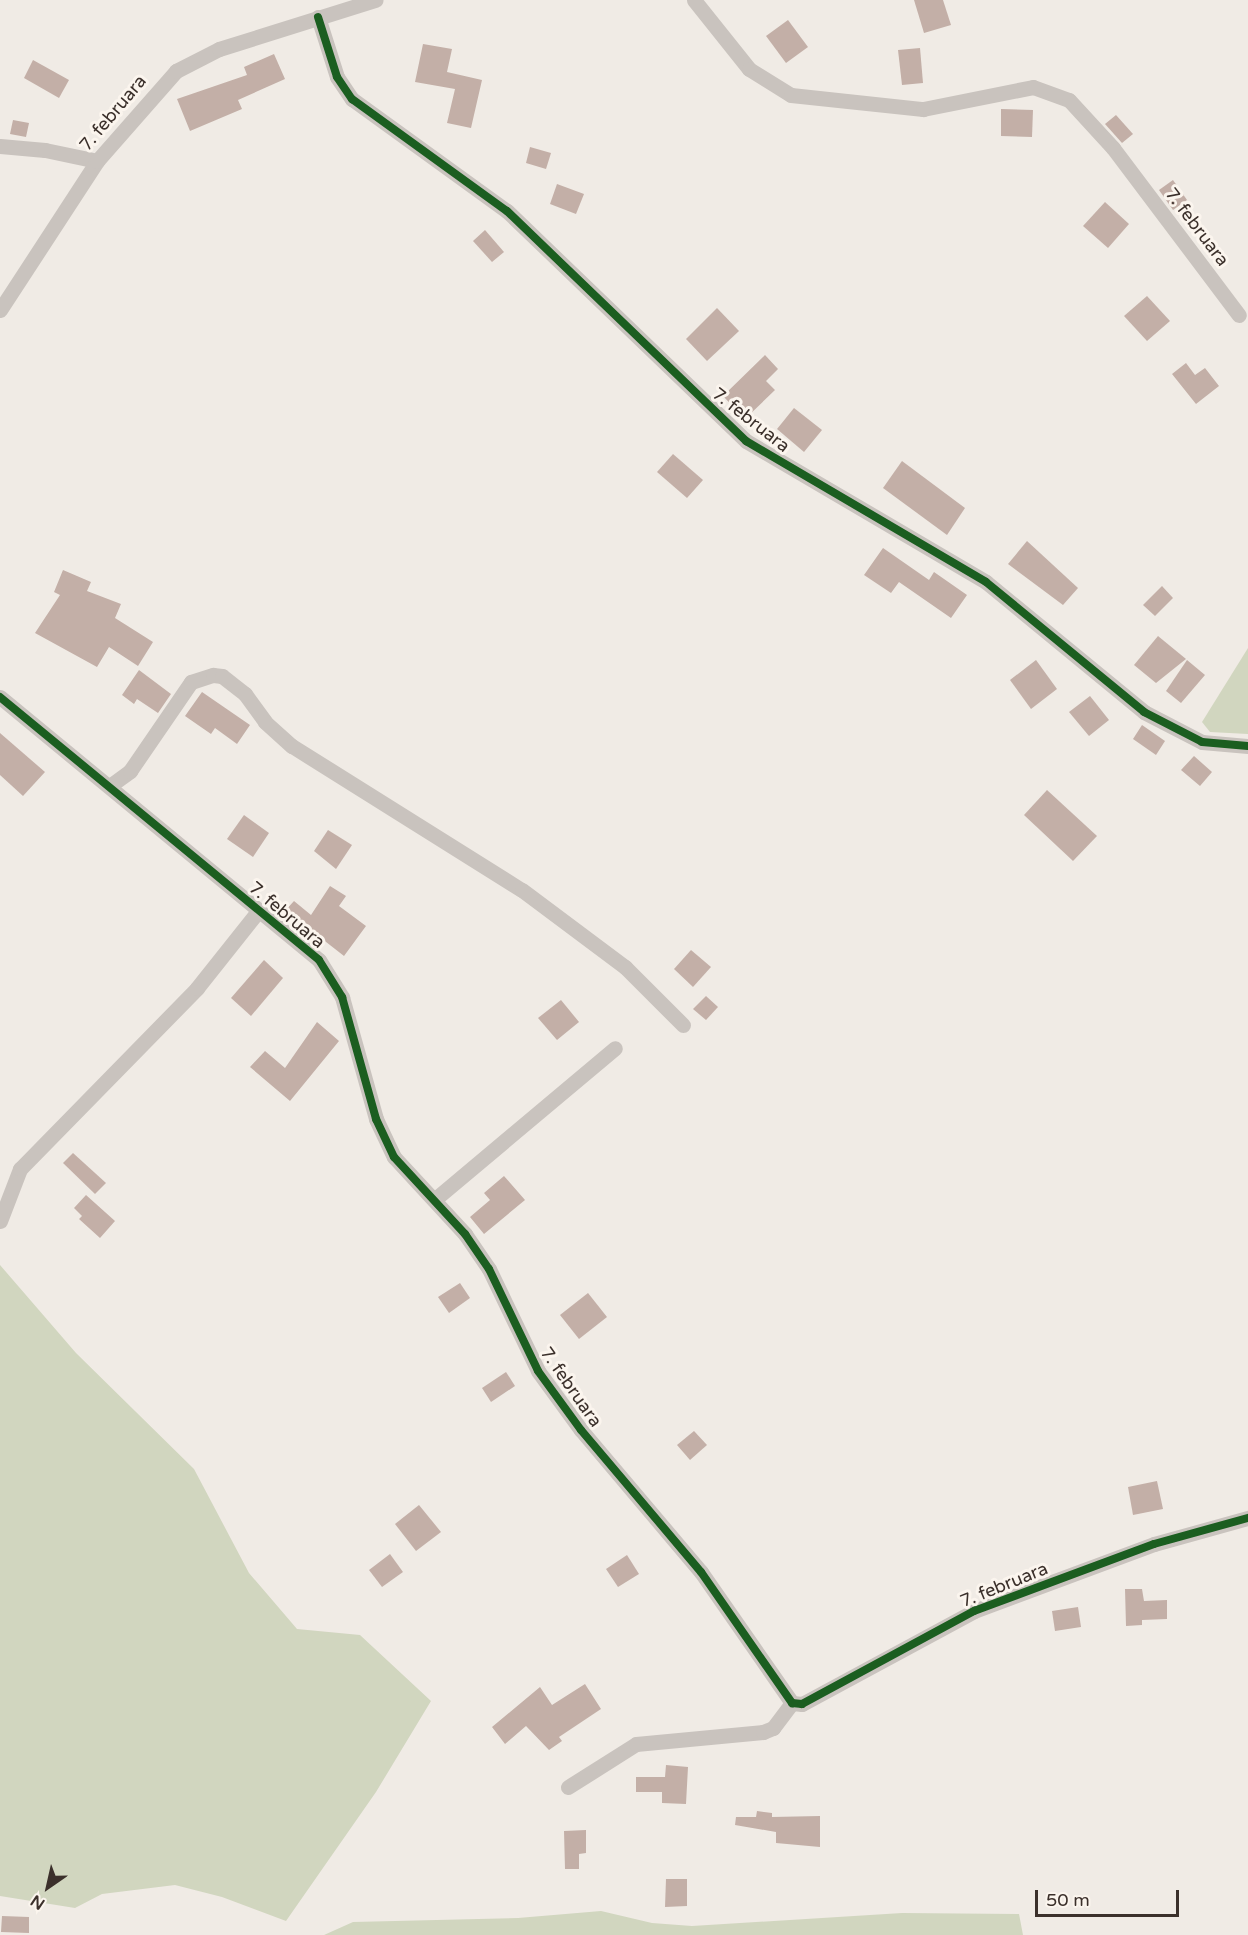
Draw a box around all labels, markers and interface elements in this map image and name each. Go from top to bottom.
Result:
street label: 7. februara [75,71,151,155]
street label: 7. februara [1160,184,1234,270]
street label: 7. februara [708,383,794,457]
street label: 7. februara [245,877,329,953]
street label: 7. februara [536,1343,606,1431]
street label: 7. februara [957,1558,1051,1612]
north arrow [18,1857,78,1917]
scale bar [1038,1878,1182,1916]
text: 50 m [1046,1889,1090,1911]
text: N [27,1890,49,1914]

